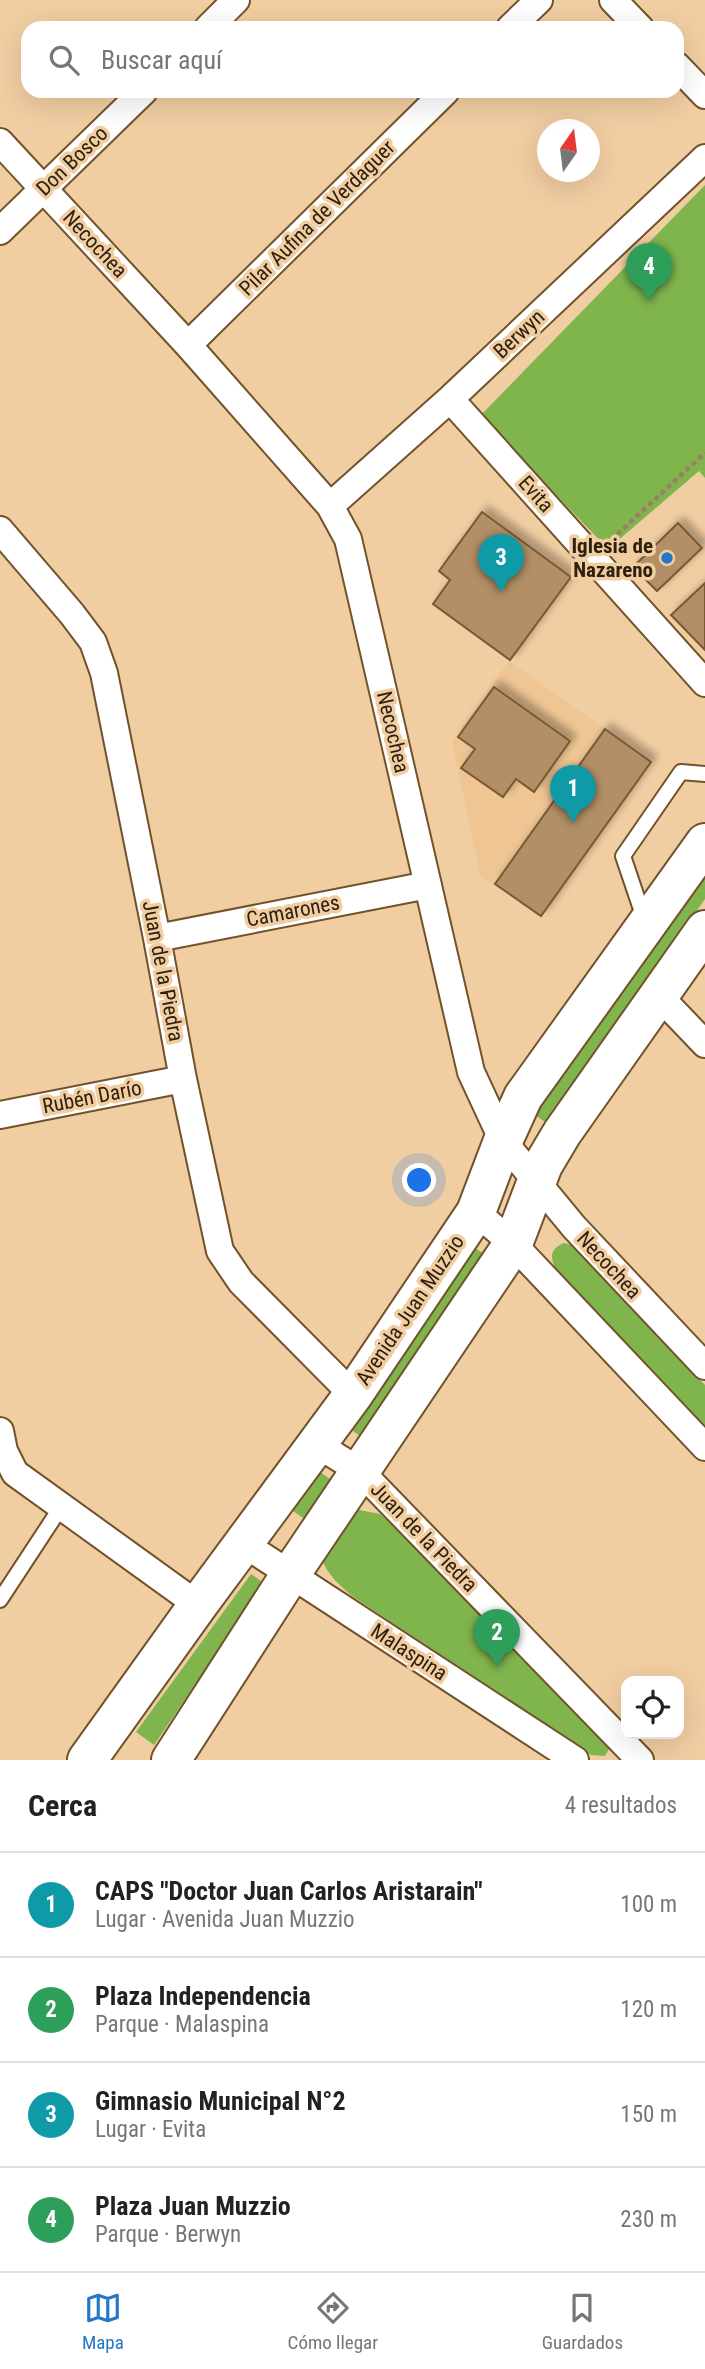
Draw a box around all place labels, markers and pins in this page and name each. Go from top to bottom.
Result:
pin: 4 [626,243,672,301]
pin: 3 [478,534,524,592]
place label: Iglesia de Nazareno [571,534,653,582]
marker: Iglesia de Nazareno [659,550,675,566]
pin: 1 [550,765,596,823]
pin: 2 [474,1609,520,1667]

